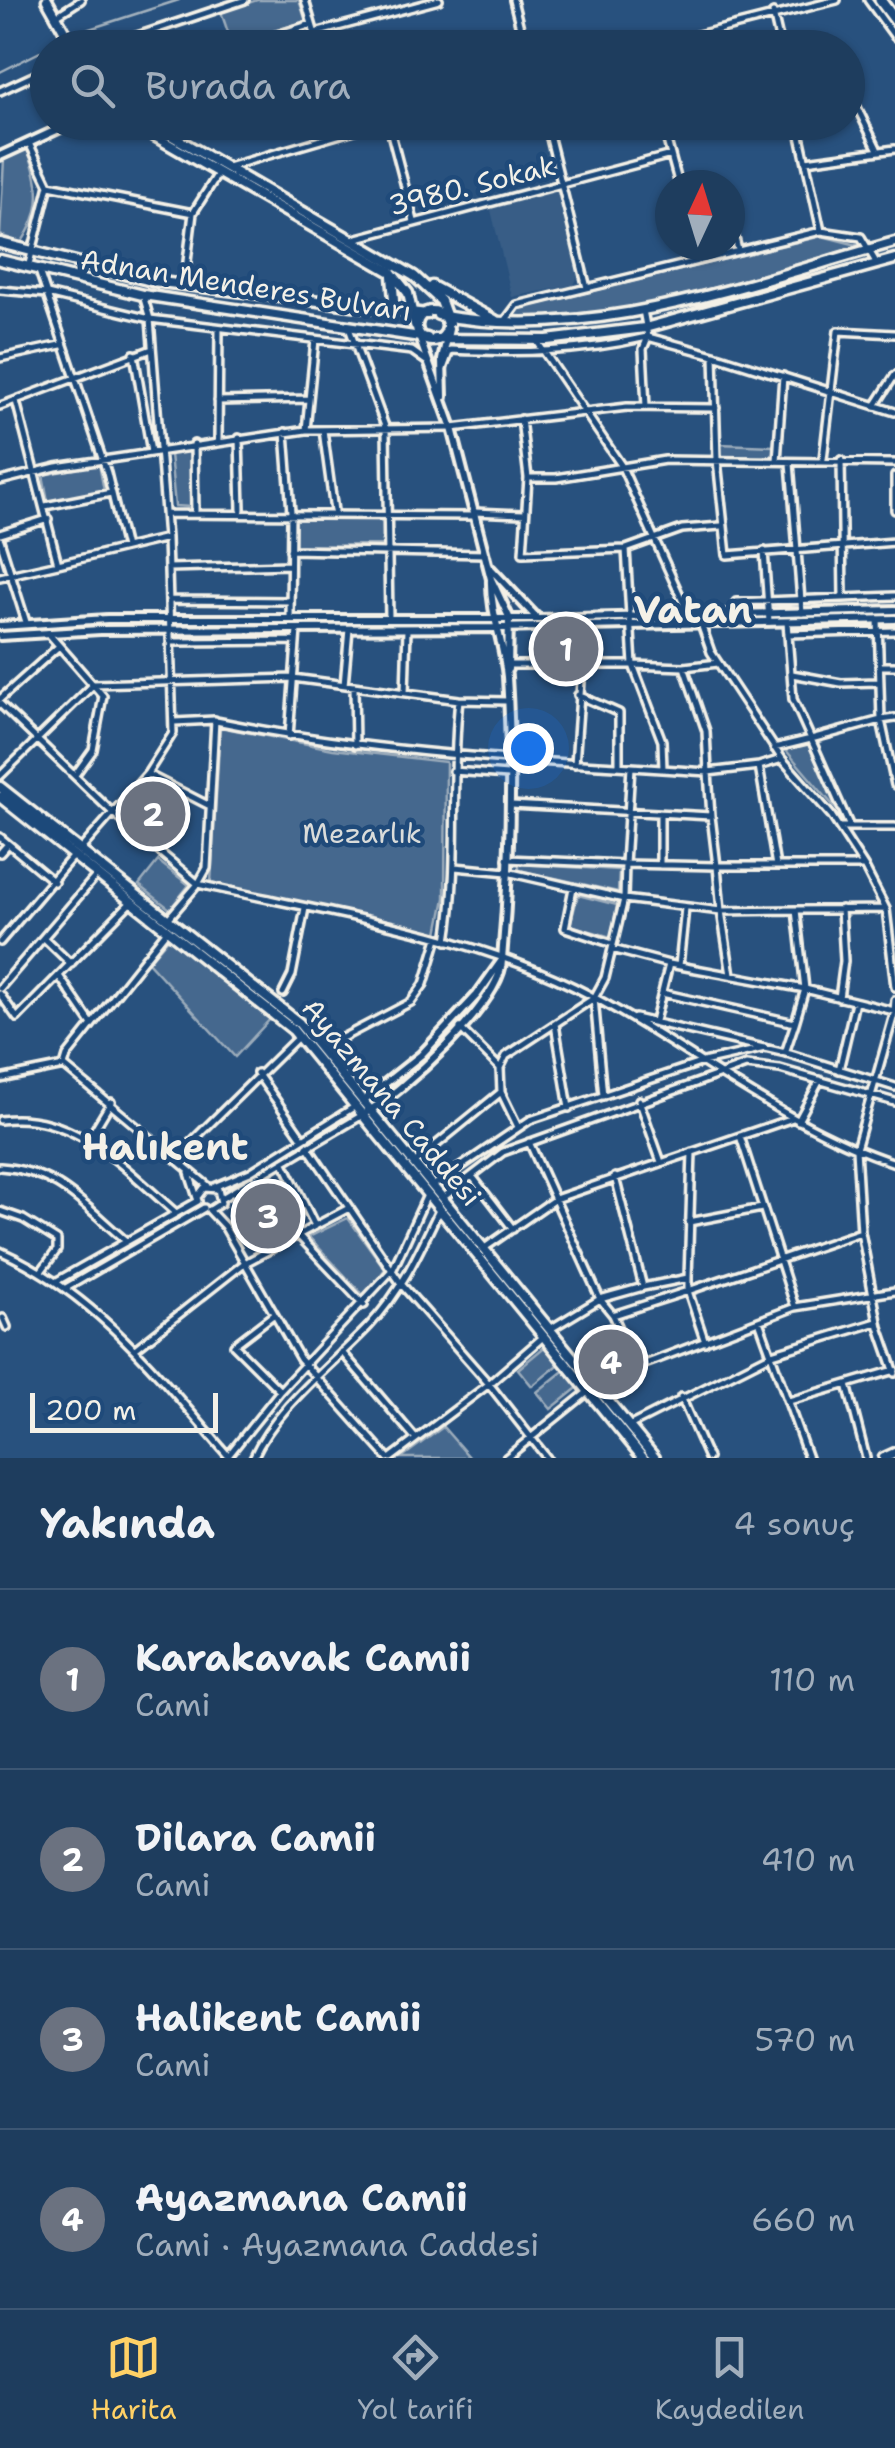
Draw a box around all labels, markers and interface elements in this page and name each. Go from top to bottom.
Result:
search box [30,30,865,140]
icon: search [65,58,120,113]
text: Burada ara [145,60,351,111]
street label: 3980. Sokak [384,146,560,224]
north arrow [655,170,745,260]
street label: Adnan Menderes Bulvarı [78,240,414,330]
district label: Vatan [634,584,752,635]
pin: 1 [534,612,598,686]
your location [503,723,554,774]
pin: 2 [120,776,186,852]
park label: Mezarlık [302,814,422,852]
street label: Ayazmana Caddesi [294,990,490,1214]
district label: Halıkent [82,1121,248,1172]
pin: 3 [236,1178,300,1254]
pin: 4 [578,1324,644,1400]
scale bar [30,1388,218,1432]
text: 200 m [45,1391,136,1429]
text: Yakında [40,1495,215,1551]
text: 4 sonuç [733,1502,855,1545]
text: Karakavak Camii [135,1632,471,1683]
text: 1 [65,1658,80,1701]
text: 110 m [769,1658,855,1701]
text: Cami [135,1683,211,1726]
text: Dilara Camii [135,1812,376,1863]
text: 2 [61,1838,84,1881]
text: 410 m [761,1838,855,1881]
text: Cami [135,1863,211,1906]
text: Halikent Camii [135,1992,422,2043]
text: 3 [61,2018,84,2061]
text: 570 m [754,2018,855,2061]
text: Cami [135,2043,211,2086]
text: Ayazmana Camii [135,2172,468,2223]
text: 4 [61,2198,84,2241]
text: 660 m [751,2198,855,2241]
text: Cami · Ayazmana Caddesi [135,2223,539,2266]
tab: Harita [91,2330,177,2428]
tab: Yol tarifi [358,2330,474,2428]
tab: Kaydedilen [655,2330,804,2428]

